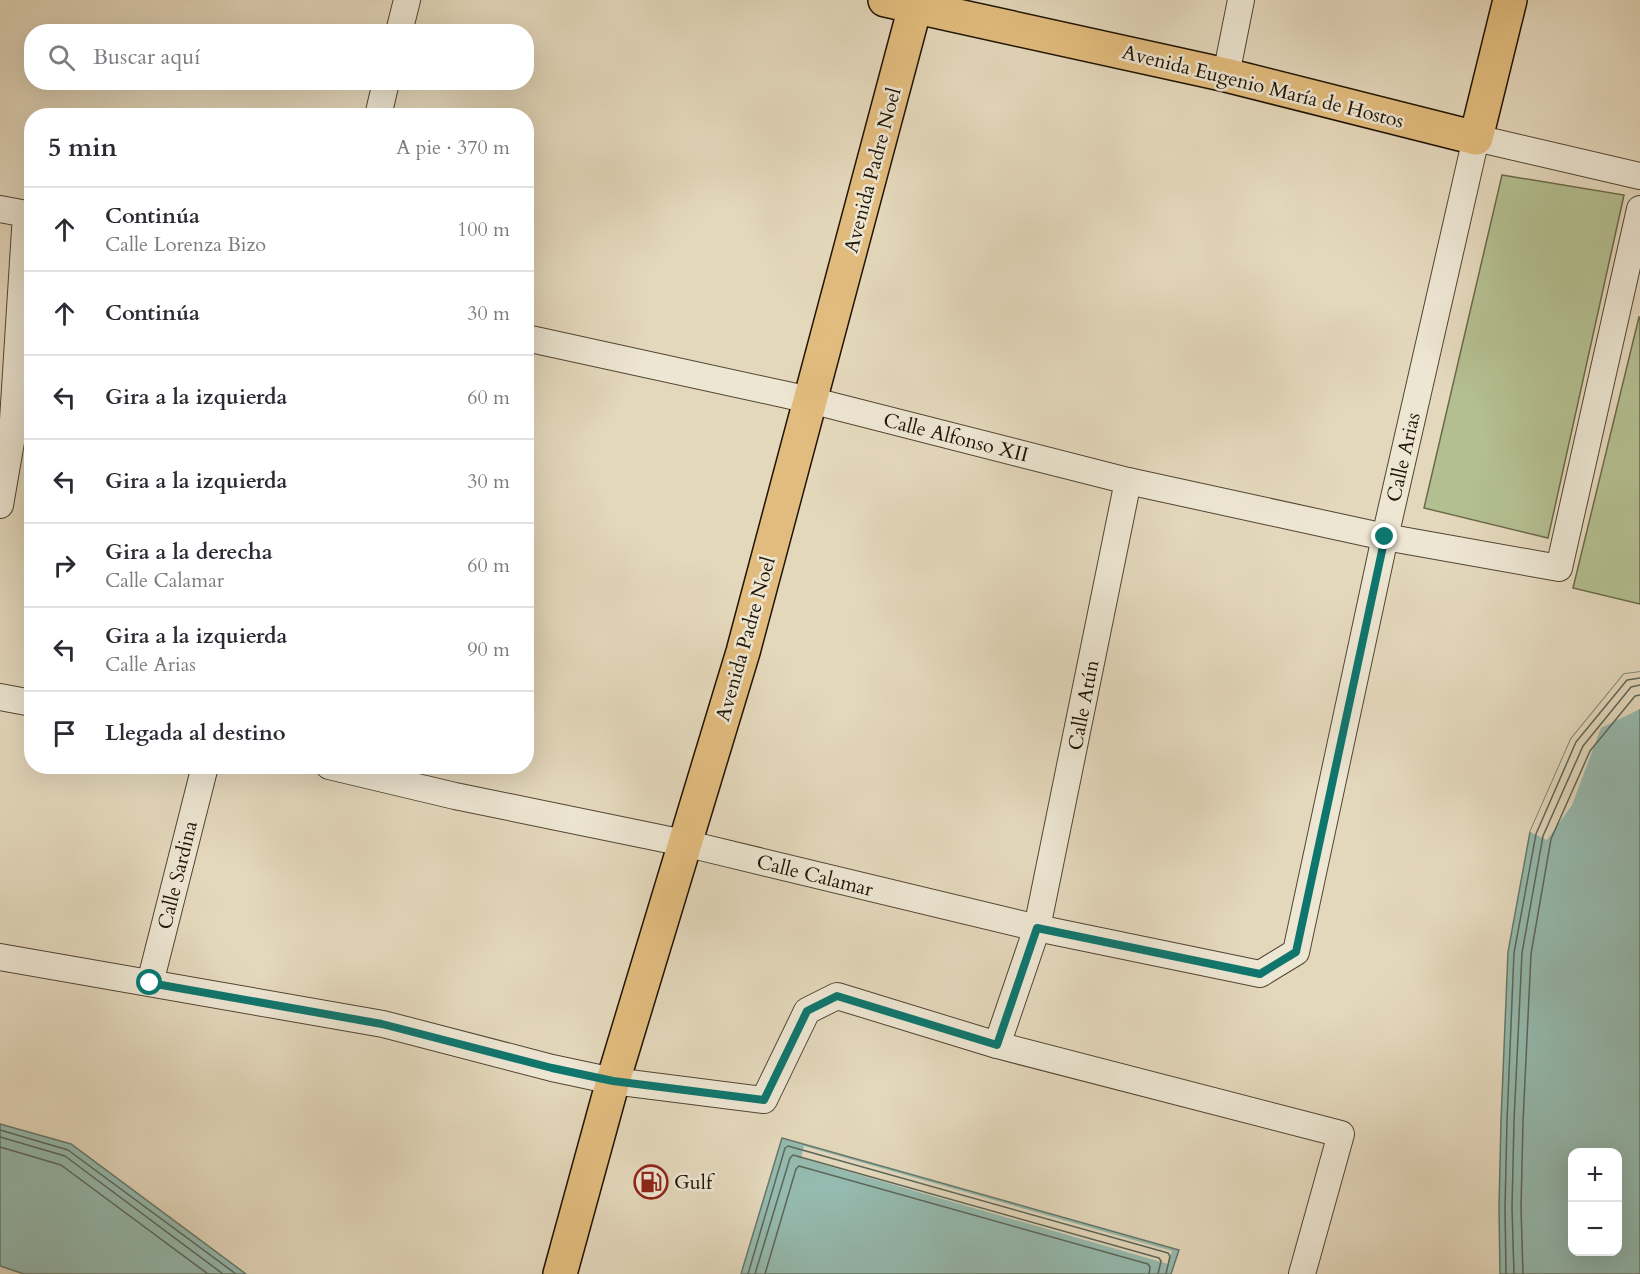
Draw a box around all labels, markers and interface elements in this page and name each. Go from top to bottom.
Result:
search box [24,24,534,90]
street label: Avenida Eugenio María de Hostos [1119,38,1407,135]
icon: search [45,41,78,74]
text: Buscar aquí [93,42,200,72]
street label: Avenida Padre Noel [837,85,908,256]
text: 5 min [48,130,117,165]
text: A pie · 370 m [396,134,510,161]
text: Continúa [105,201,200,231]
icon: ahead [48,213,81,246]
text: 100 m [457,216,510,243]
text: Calle Lorenza Bizo [105,231,266,258]
icon: ahead [48,297,81,330]
text: Continúa [105,298,200,328]
text: 30 m [467,300,510,327]
icon: left [48,381,81,414]
text: Gira a la izquierda [105,382,288,412]
text: 60 m [467,384,510,411]
street label: Calle Alfonso XII [881,406,1031,469]
street label: Calle Arias [1380,410,1427,505]
icon: left [48,465,81,498]
text: Gira a la izquierda [105,466,288,496]
text: 30 m [467,468,510,495]
route end [1371,523,1397,549]
text: Gira a la derecha [105,537,273,567]
icon: right [48,549,81,582]
text: 60 m [467,552,510,579]
street label: Avenida Padre Noel [709,554,782,725]
text: Calle Calamar [105,567,224,594]
text: Gira a la izquierda [105,621,288,651]
icon: left [48,633,81,666]
text: 90 m [467,636,510,663]
text: Calle Arias [105,651,196,678]
street label: Calle Atún [1062,657,1106,753]
icon: arrive [48,717,81,750]
text: Llegada al destino [105,718,286,748]
street label: Calle Sardina [151,818,204,932]
street label: Calle Calamar [754,848,877,903]
route start [136,969,162,995]
map controls [1568,1148,1622,1256]
button: + [1568,1148,1622,1202]
fuel station icon: Gulf [633,1164,669,1200]
place label: Gulf [674,1169,715,1196]
button: − [1568,1202,1622,1256]

